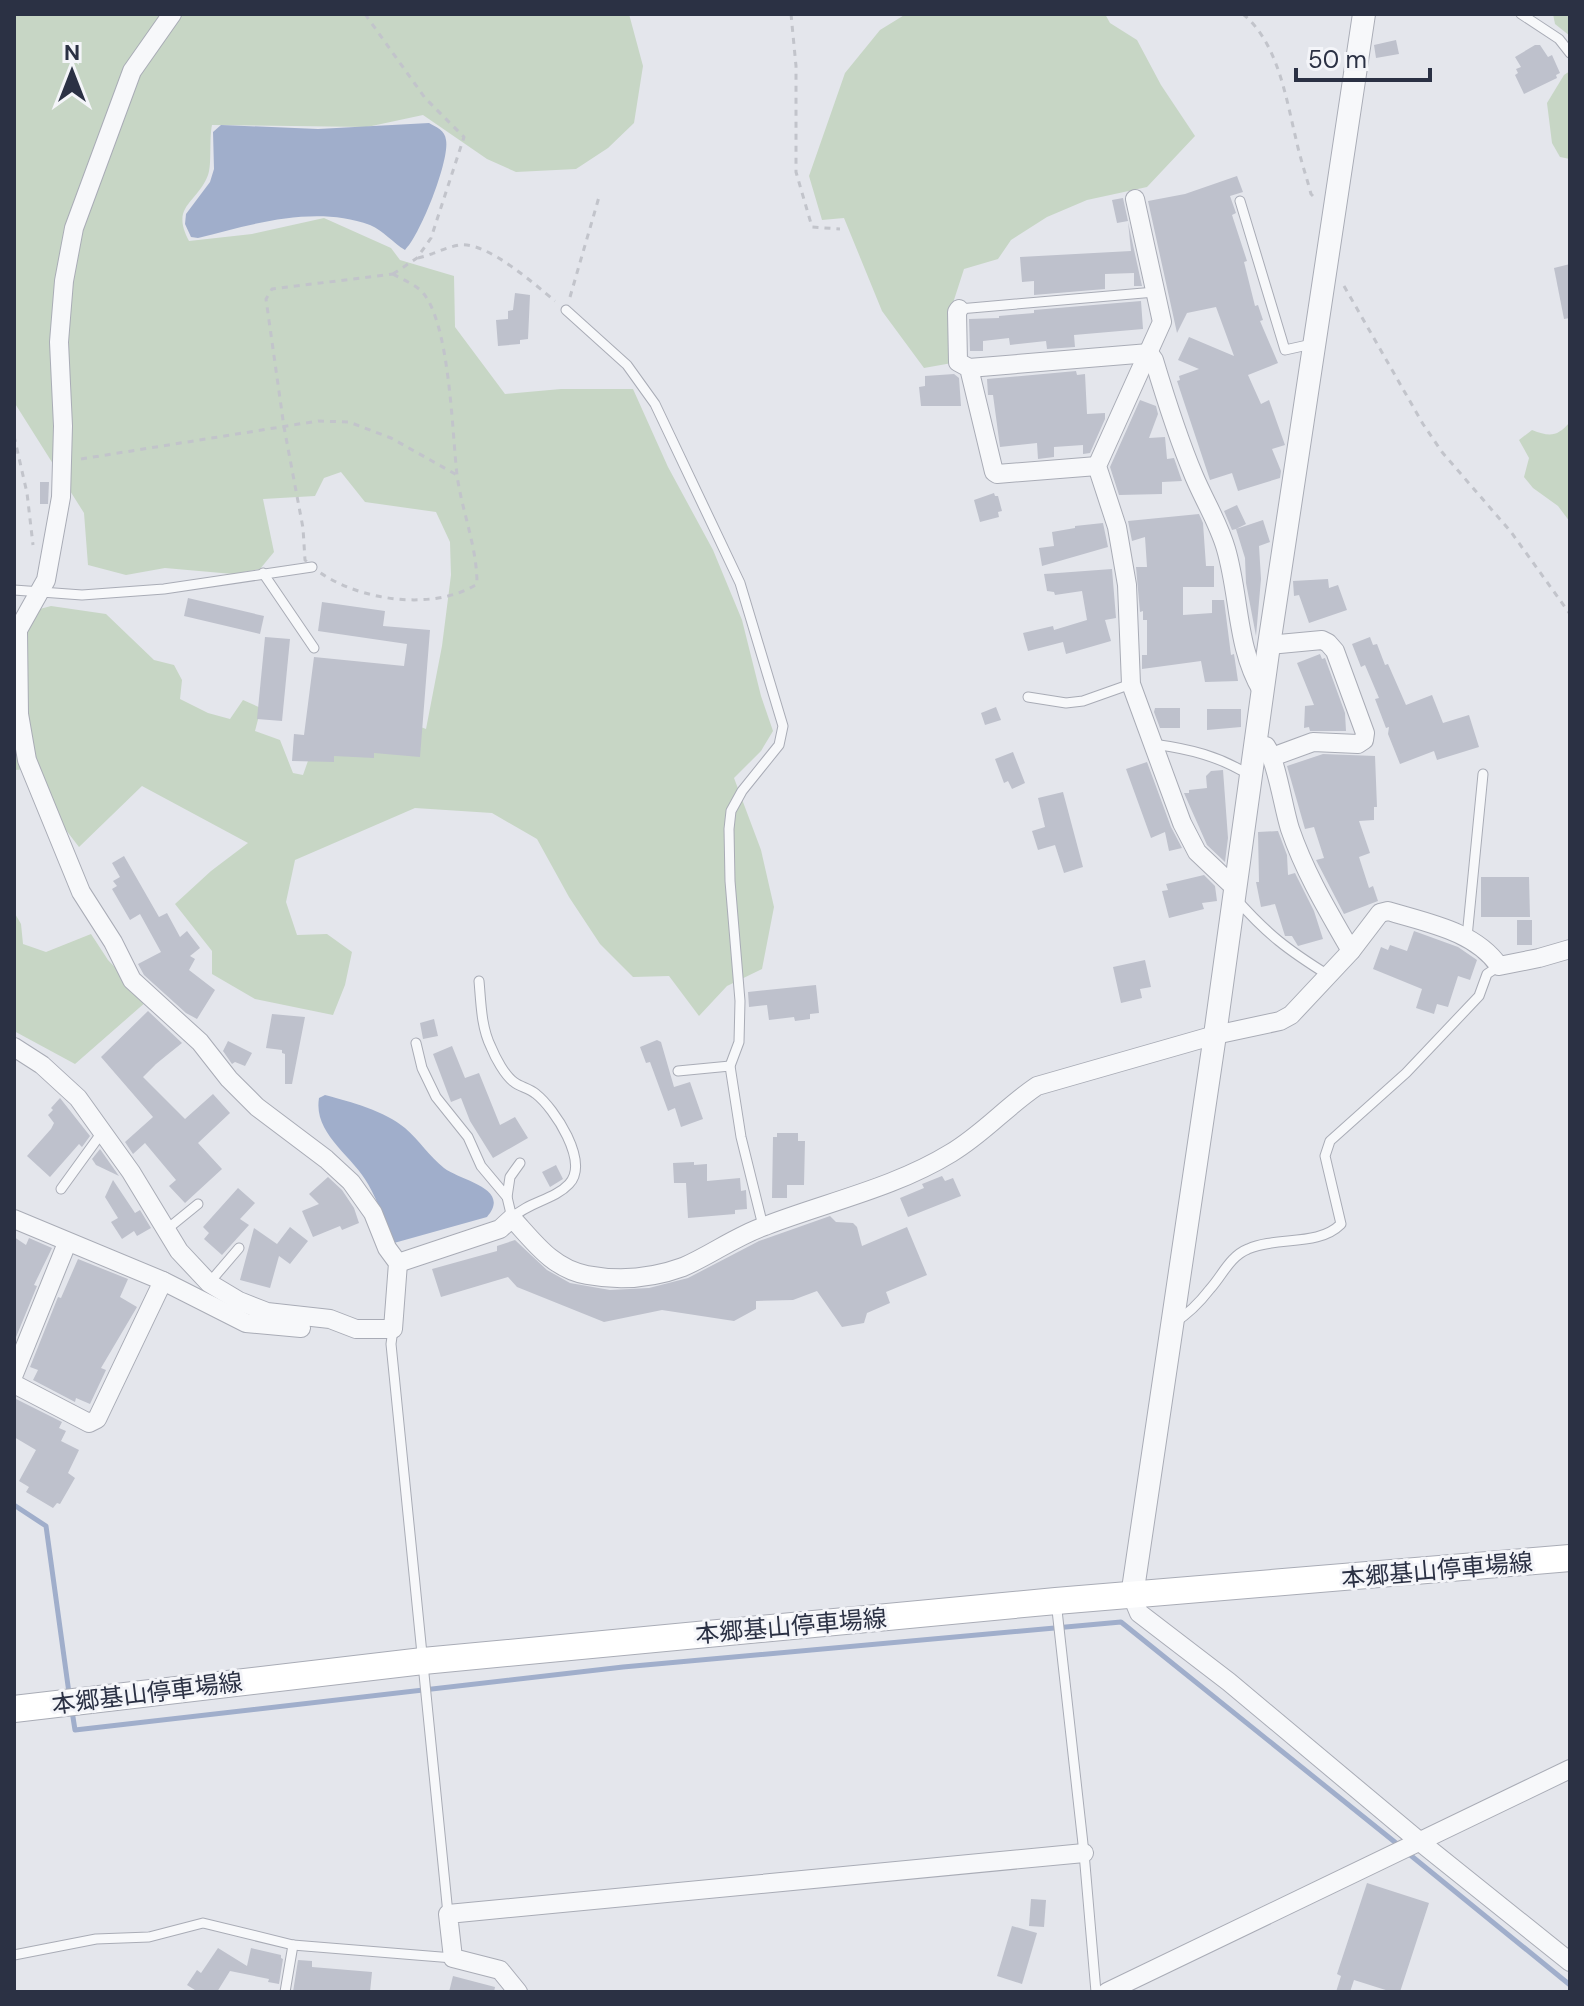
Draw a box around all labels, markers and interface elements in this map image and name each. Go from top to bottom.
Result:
north arrow [32,32,112,112]
scale bar [1296,32,1430,82]
text: N [64,38,80,67]
text: 50 m [1308,44,1367,75]
street label: 本郷基山停車場線 [1340,1546,1534,1594]
street label: 本郷基山停車場線 [694,1602,888,1650]
street label: 本郷基山停車場線 [50,1666,244,1720]

